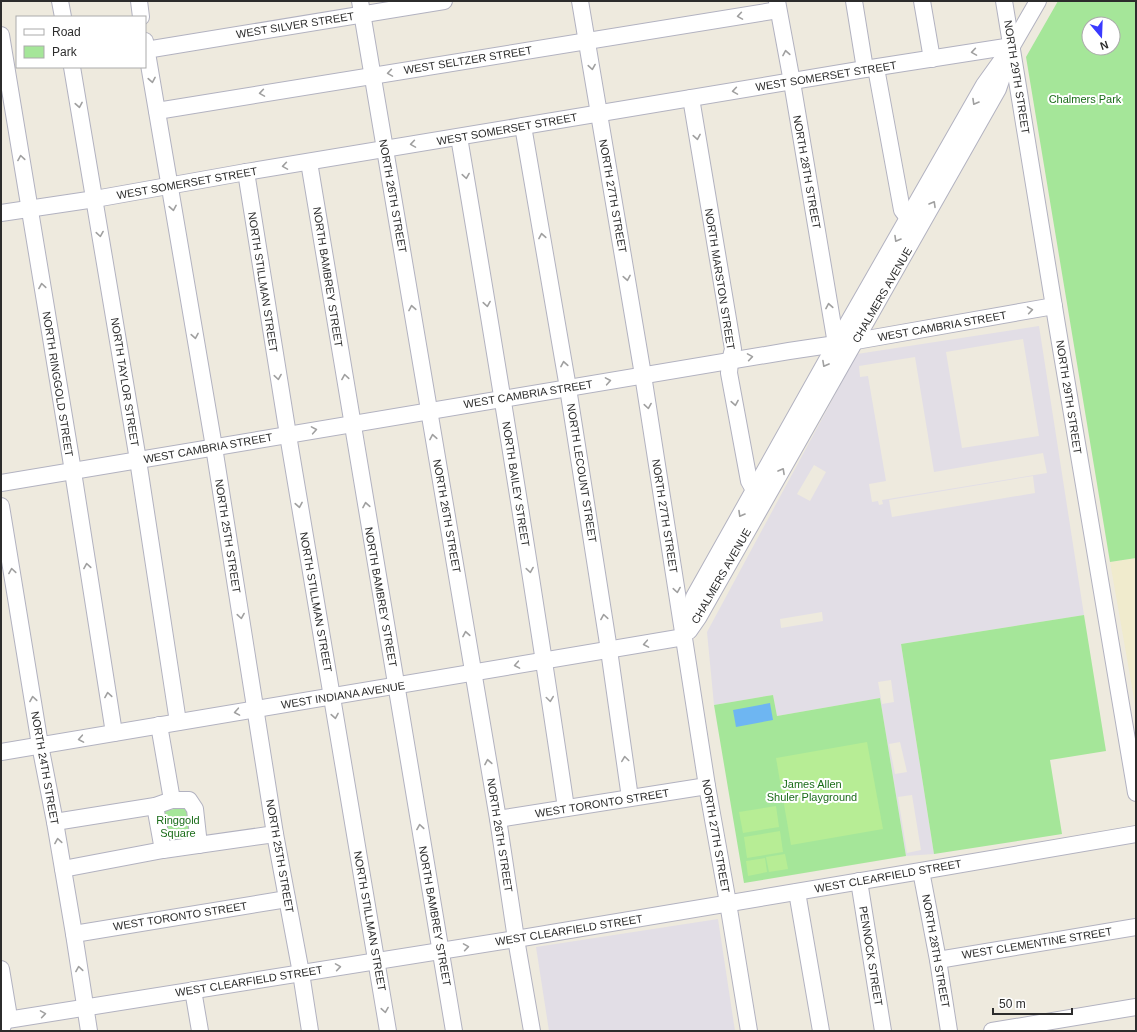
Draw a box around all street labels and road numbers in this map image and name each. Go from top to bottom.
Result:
street label: WEST SILVER STREET [235,10,355,40]
street label: NORTH 29TH STREET [1002,19,1032,135]
street label: WEST SELTZER STREET [403,44,533,76]
street label: WEST SOMERSET STREET [755,59,898,93]
street label: WEST SOMERSET STREET [436,111,579,147]
street label: NORTH 28TH STREET [791,114,823,230]
street label: NORTH 26TH STREET [377,138,409,254]
street label: NORTH 27TH STREET [597,138,629,254]
street label: WEST SOMERSET STREET [116,165,259,201]
street label: NORTH BAMBREY STREET [311,206,345,348]
street label: NORTH MARSTON STREET [703,207,737,351]
street label: NORTH STILLMAN STREET [246,211,280,353]
street label: CHALMERS AVENUE [850,245,914,345]
street label: WEST CAMBRIA STREET [877,309,1008,343]
street label: NORTH RINGGOLD STREET [41,310,75,458]
street label: NORTH TAYLOR STREET [109,317,141,448]
street label: NORTH 29TH STREET [1054,339,1084,455]
street label: WEST CAMBRIA STREET [463,378,594,410]
street label: NORTH LECOUNT STREET [565,403,599,544]
street label: NORTH BAILEY STREET [500,420,532,548]
street label: WEST CAMBRIA STREET [143,431,274,465]
street label: NORTH 26TH STREET [431,458,463,574]
street label: NORTH 27TH STREET [650,458,680,574]
street label: NORTH 25TH STREET [213,478,243,594]
street label: NORTH BAMBREY STREET [363,526,399,668]
street label: CHALMERS AVENUE [689,526,753,626]
street label: NORTH STILLMAN STREET [298,531,334,673]
street label: WEST INDIANA AVENUE [280,679,406,711]
street label: NORTH 24TH STREET [29,710,61,826]
street label: NORTH 26TH STREET [485,777,515,893]
street label: NORTH 27TH STREET [700,778,732,894]
street label: WEST TORONTO STREET [534,786,670,820]
street label: NORTH 25TH STREET [264,798,296,914]
street label: NORTH BAMBREY STREET [417,845,453,987]
street label: NORTH STILLMAN STREET [352,850,388,992]
street label: WEST CLEARFIELD STREET [814,857,963,895]
street label: NORTH 28TH STREET [920,893,952,1009]
street label: WEST TORONTO STREET [112,899,248,933]
street label: PENNOCK STREET [857,905,885,1007]
street label: WEST CLEARFIELD STREET [495,912,644,948]
street label: WEST CLEMENTINE STREET [961,925,1113,961]
street label: WEST CLEARFIELD STREET [175,963,324,999]

